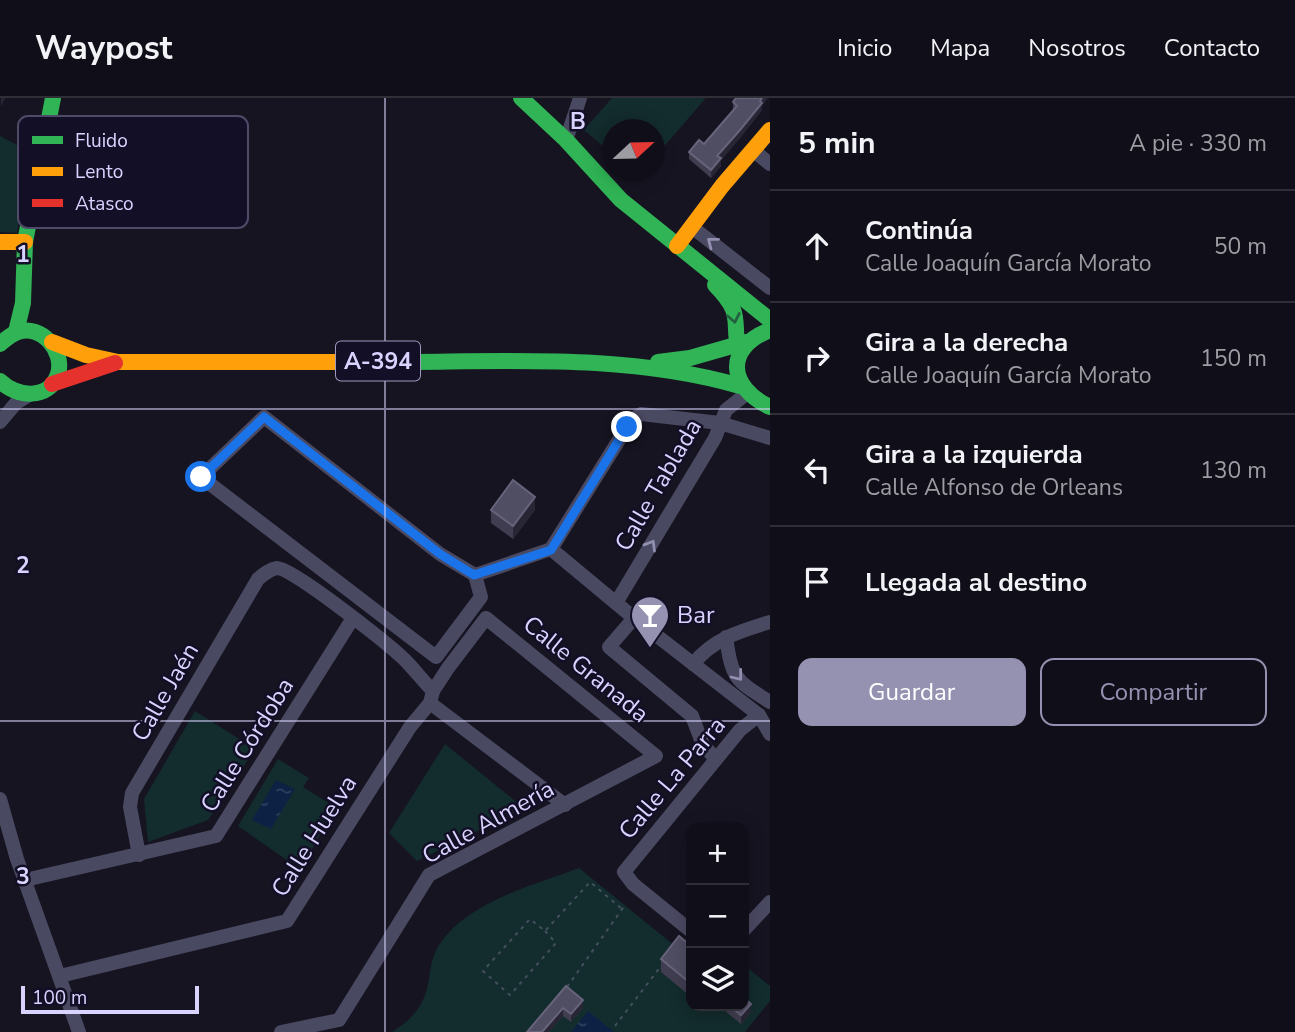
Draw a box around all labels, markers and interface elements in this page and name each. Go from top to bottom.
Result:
text: Waypost [35,26,172,71]
text: Inicio [837,32,892,64]
text: Mapa [930,32,990,64]
text: Nosotros [1028,32,1126,64]
text: Contacto [1164,32,1260,64]
text: B [570,106,586,137]
legend [18,116,248,228]
north arrow [602,119,665,182]
text: 5 min [798,123,876,164]
text: Fluido [75,128,128,154]
text: A pie · 330 m [1129,128,1267,159]
text: Lento [75,159,123,185]
text: Atasco [75,191,134,217]
text: Continúa [865,213,973,248]
icon: ahead [798,227,836,265]
text: 50 m [1214,231,1267,262]
one-way arrow [707,238,719,251]
text: 1 [16,239,30,270]
text: Calle Joaquín García Morato [865,248,1152,279]
one-way arrow [726,312,741,323]
text: Gira a la derecha [865,325,1068,360]
icon: right [798,339,836,377]
road number: A-394 [336,342,420,380]
text: 150 m [1200,343,1267,374]
text: Calle Joaquín García Morato [865,360,1152,391]
route end [611,411,642,442]
street label: Calle Tablada [607,413,709,557]
text: Gira a la izquierda [865,437,1083,472]
icon: left [798,451,836,489]
text: 130 m [1200,455,1267,486]
route start [185,461,216,492]
text: Calle Alfonso de Orleans [865,472,1123,503]
one-way arrow [643,539,656,552]
text: 2 [16,550,30,581]
icon: arrive [798,563,836,601]
text: Llegada al destino [865,565,1087,600]
bar icon: Bar [629,594,671,649]
place label: Bar [677,599,715,631]
street label: Calle Granada [516,608,656,730]
street label: Calle Jaén [124,637,206,747]
button: Guardar [798,658,1026,726]
button: Compartir [1040,658,1267,726]
one-way arrow [729,669,742,681]
street label: Calle Córdoba [193,672,301,818]
street label: Calle La Parra [611,710,733,846]
street label: Calle Huelva [264,769,364,903]
street label: Calle Almería [416,773,560,871]
map controls [686,822,749,1011]
button: + [686,822,749,885]
text: 3 [16,861,30,892]
button: − [686,885,749,948]
button: layers [686,948,749,1011]
scale bar [21,983,200,1015]
text: 100 m [32,985,87,1011]

